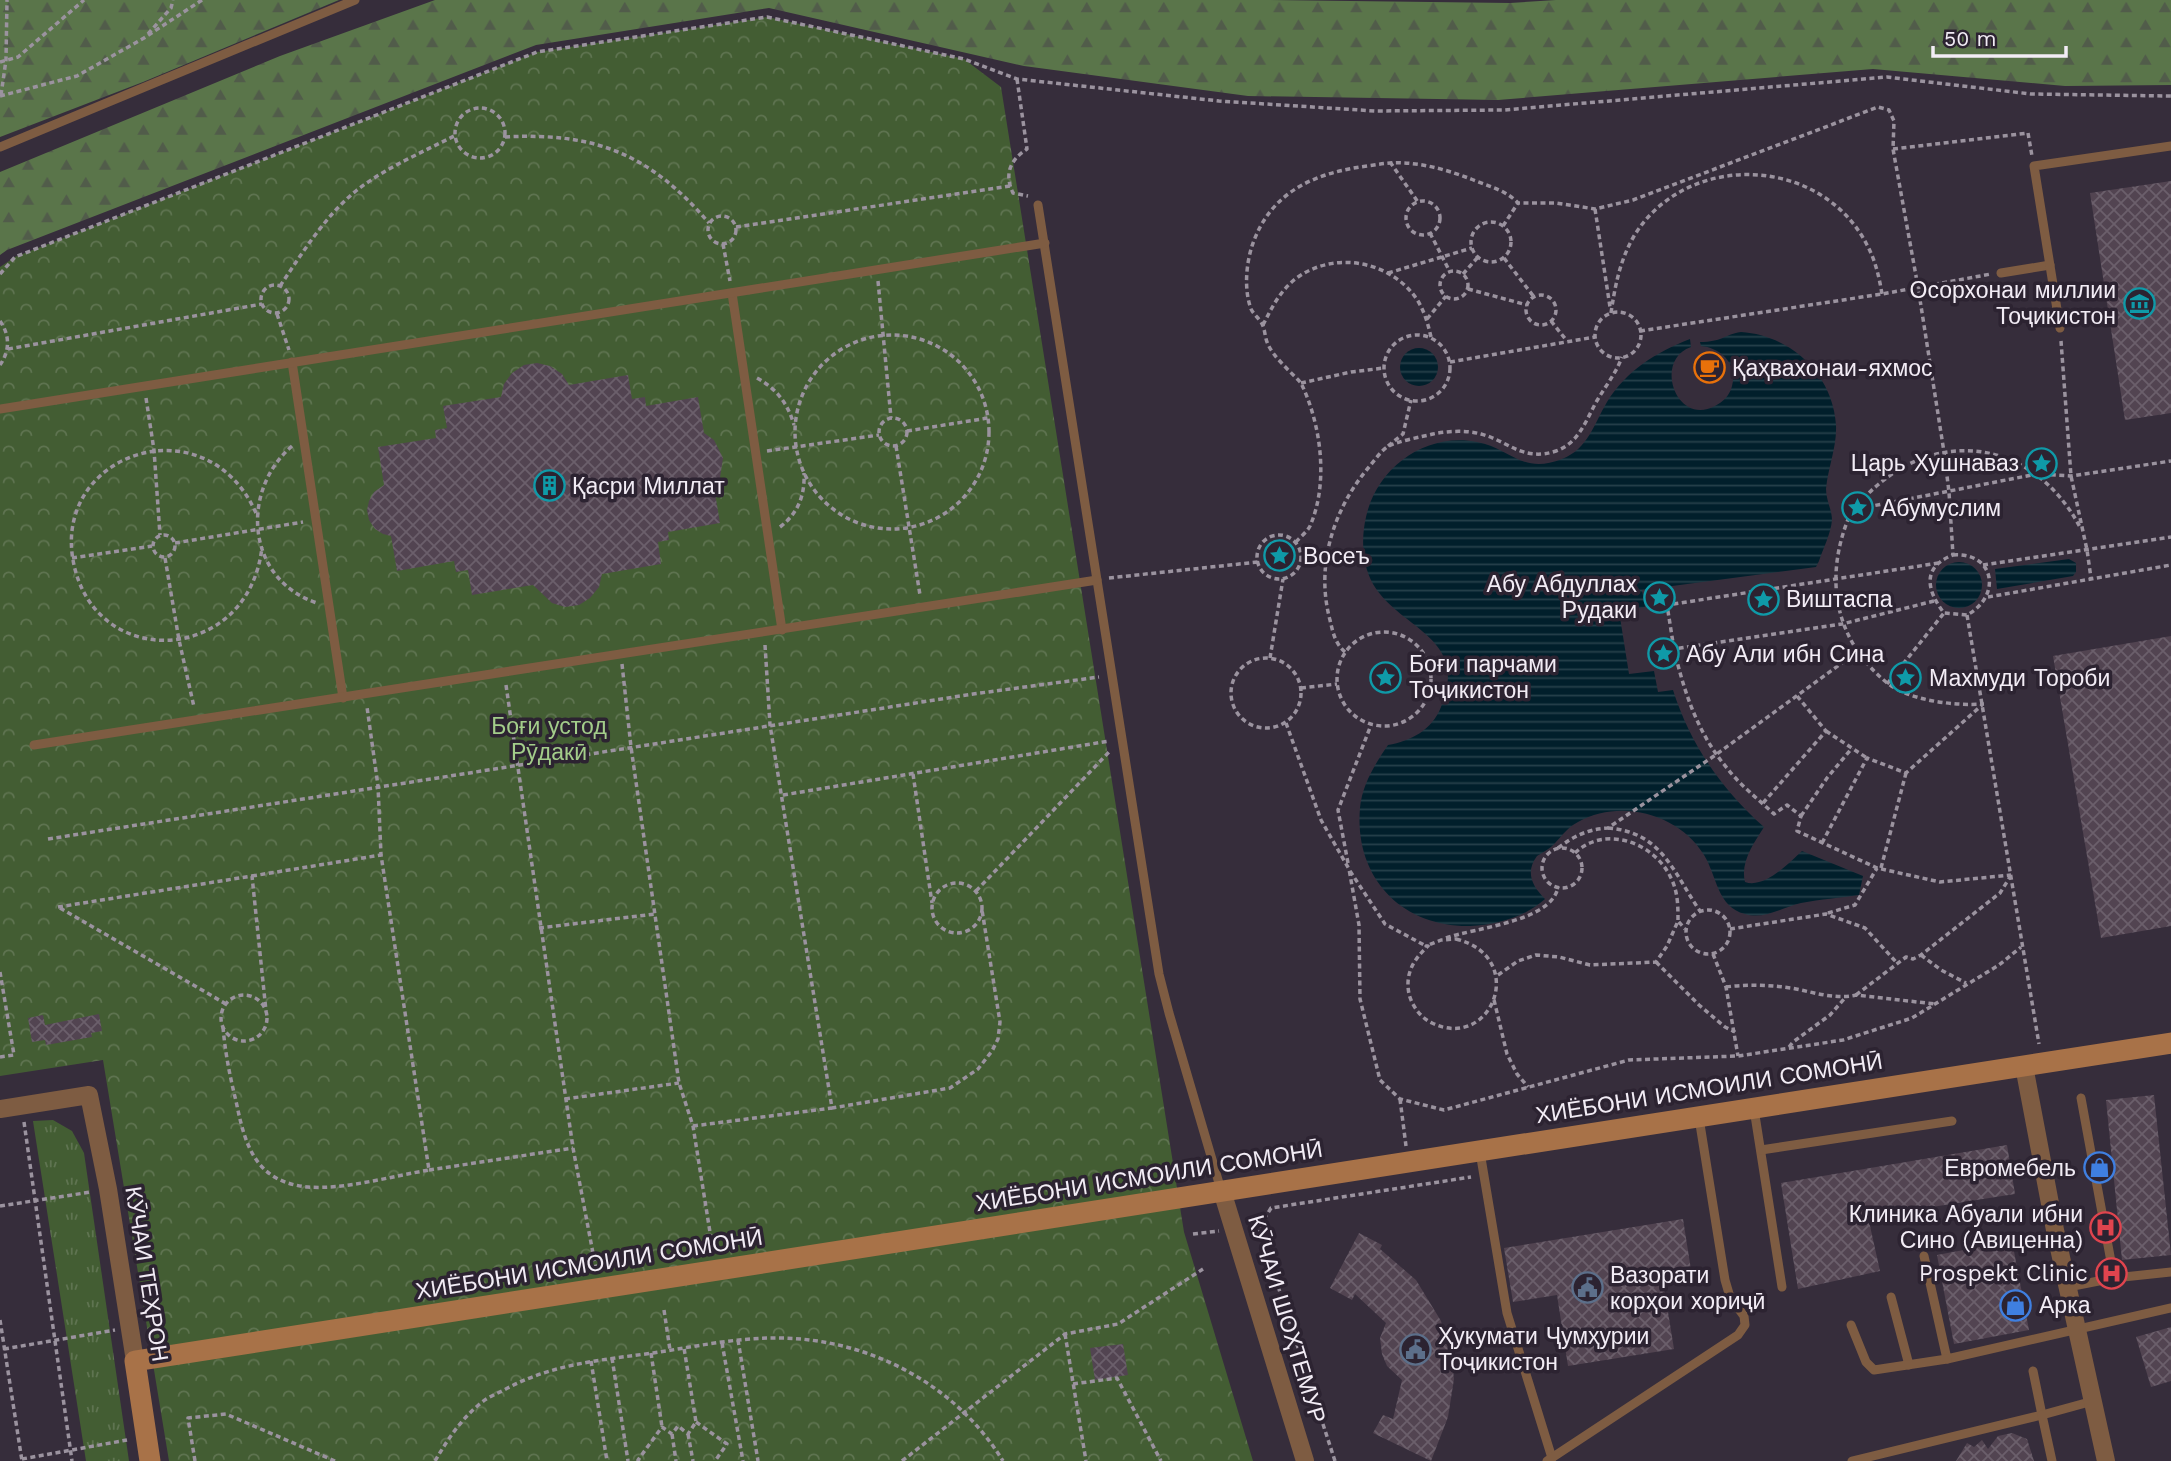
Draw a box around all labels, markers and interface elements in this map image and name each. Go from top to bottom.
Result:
scale bar [1933,14,2066,58]
text: 50 m [1944,26,1996,51]
place label: Осорхонаи миллии Тоҷикистон [1910,277,2116,330]
museum icon: Осорхонаи миллии Тоҷикистон [2122,286,2156,320]
cafe icon: Қаҳвахонаи-яхмос [1692,351,1726,385]
place label: Қаҳвахонаи-яхмос [1732,355,1933,382]
place icon: Царь Хушнаваз [2025,446,2059,480]
place label: Царь Хушнаваз [1851,450,2019,477]
building icon: Қасри Миллат [532,469,566,503]
place label: Қасри Миллат [572,473,725,500]
place icon: Абумуслим [1841,491,1875,525]
place label: Абумуслим [1881,495,2001,522]
place icon: Восеъ [1263,539,1297,573]
place label: Восеъ [1303,543,1370,570]
place label: Абу Абдуллах Рудаки [1487,571,1637,624]
place icon: Абу Абдуллах Рудаки [1643,580,1677,614]
place icon: Виштаспа [1746,582,1780,616]
place label: Виштаспа [1786,586,1893,613]
place icon: Абу Али ибн Сина [1646,637,1680,671]
place label: Абу Али ибн Сина [1686,641,1885,668]
place label: Боғи парчами Тоҷикистон [1409,651,1557,704]
place icon: Боғи парчами Тоҷикистон [1369,660,1403,694]
place icon: Махмуди Тороби [1889,661,1923,695]
place label: Махмуди Тороби [1929,665,2110,692]
park label: Боғи устод Рӯдакӣ [491,713,607,766]
street label: ХИЁБОНИ ИСМОИЛИ СОМОНӢ [1534,1048,1885,1129]
street label: ХИЁБОНИ ИСМОИЛИ СОМОНӢ [974,1136,1325,1217]
shop icon: Евромебель [2082,1151,2116,1185]
place label: Евромебель [1944,1155,2076,1182]
street label: КӮЧАИ ТЕҲРОН [119,1184,174,1364]
place label: Клиника Абуали ибни Сино (Авиценна) [1849,1201,2083,1254]
hospital icon: Клиника Абуали ибни Сино (Авиценна) [2089,1210,2123,1244]
street label: КӮЧАИ ШОҲТЕМУР [1242,1212,1331,1426]
street label: ХИЁБОНИ ИСМОИЛИ СОМОНӢ [414,1224,765,1305]
hospital icon: Prospekt Clinic [2094,1256,2128,1290]
place label: Prospekt Clinic [1919,1260,2088,1287]
place label: Вазорати корҳои хориҷӣ [1610,1262,1765,1315]
public building icon: Вазорати корҳои хориҷӣ [1570,1271,1604,1305]
shop icon: Арка [1999,1288,2033,1322]
place label: Арка [2039,1292,2091,1319]
place label: Ҳукумати Ҷумҳурии Тоҷикистон [1438,1323,1649,1376]
public building icon: Ҳукумати Ҷумҳурии Тоҷикистон [1398,1332,1432,1366]

